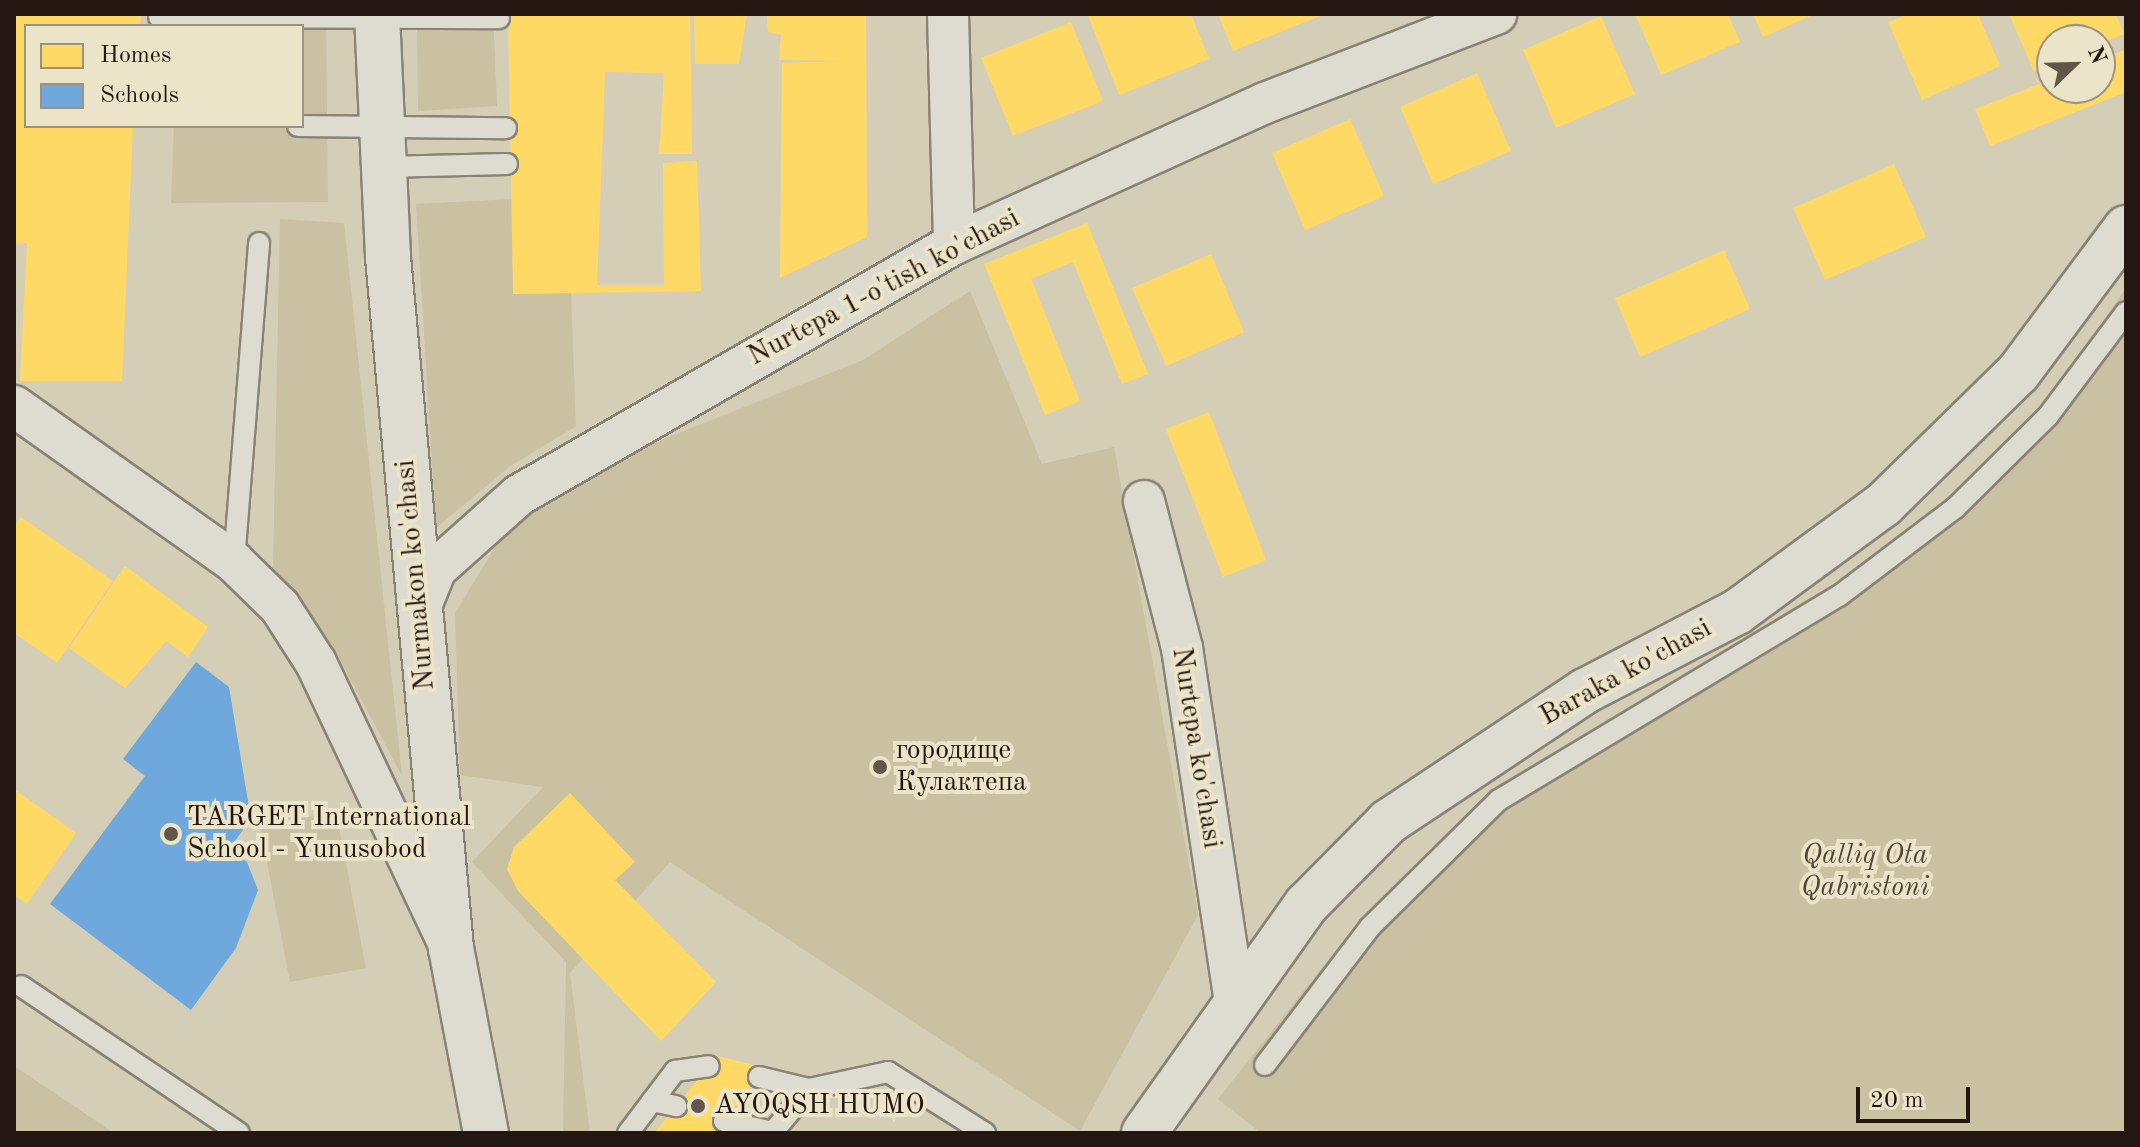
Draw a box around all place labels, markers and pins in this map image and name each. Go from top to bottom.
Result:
place label: городище Кулактепа [896,734,1027,800]
marker: городище Кулактепа [871,758,889,776]
place label: TARGET International School - Yunusobod [187,801,471,867]
marker: TARGET International School - Yunusobod [162,825,180,843]
place label: AYOQSH HUMO [714,1089,925,1123]
marker: AYOQSH HUMO [689,1097,707,1115]

